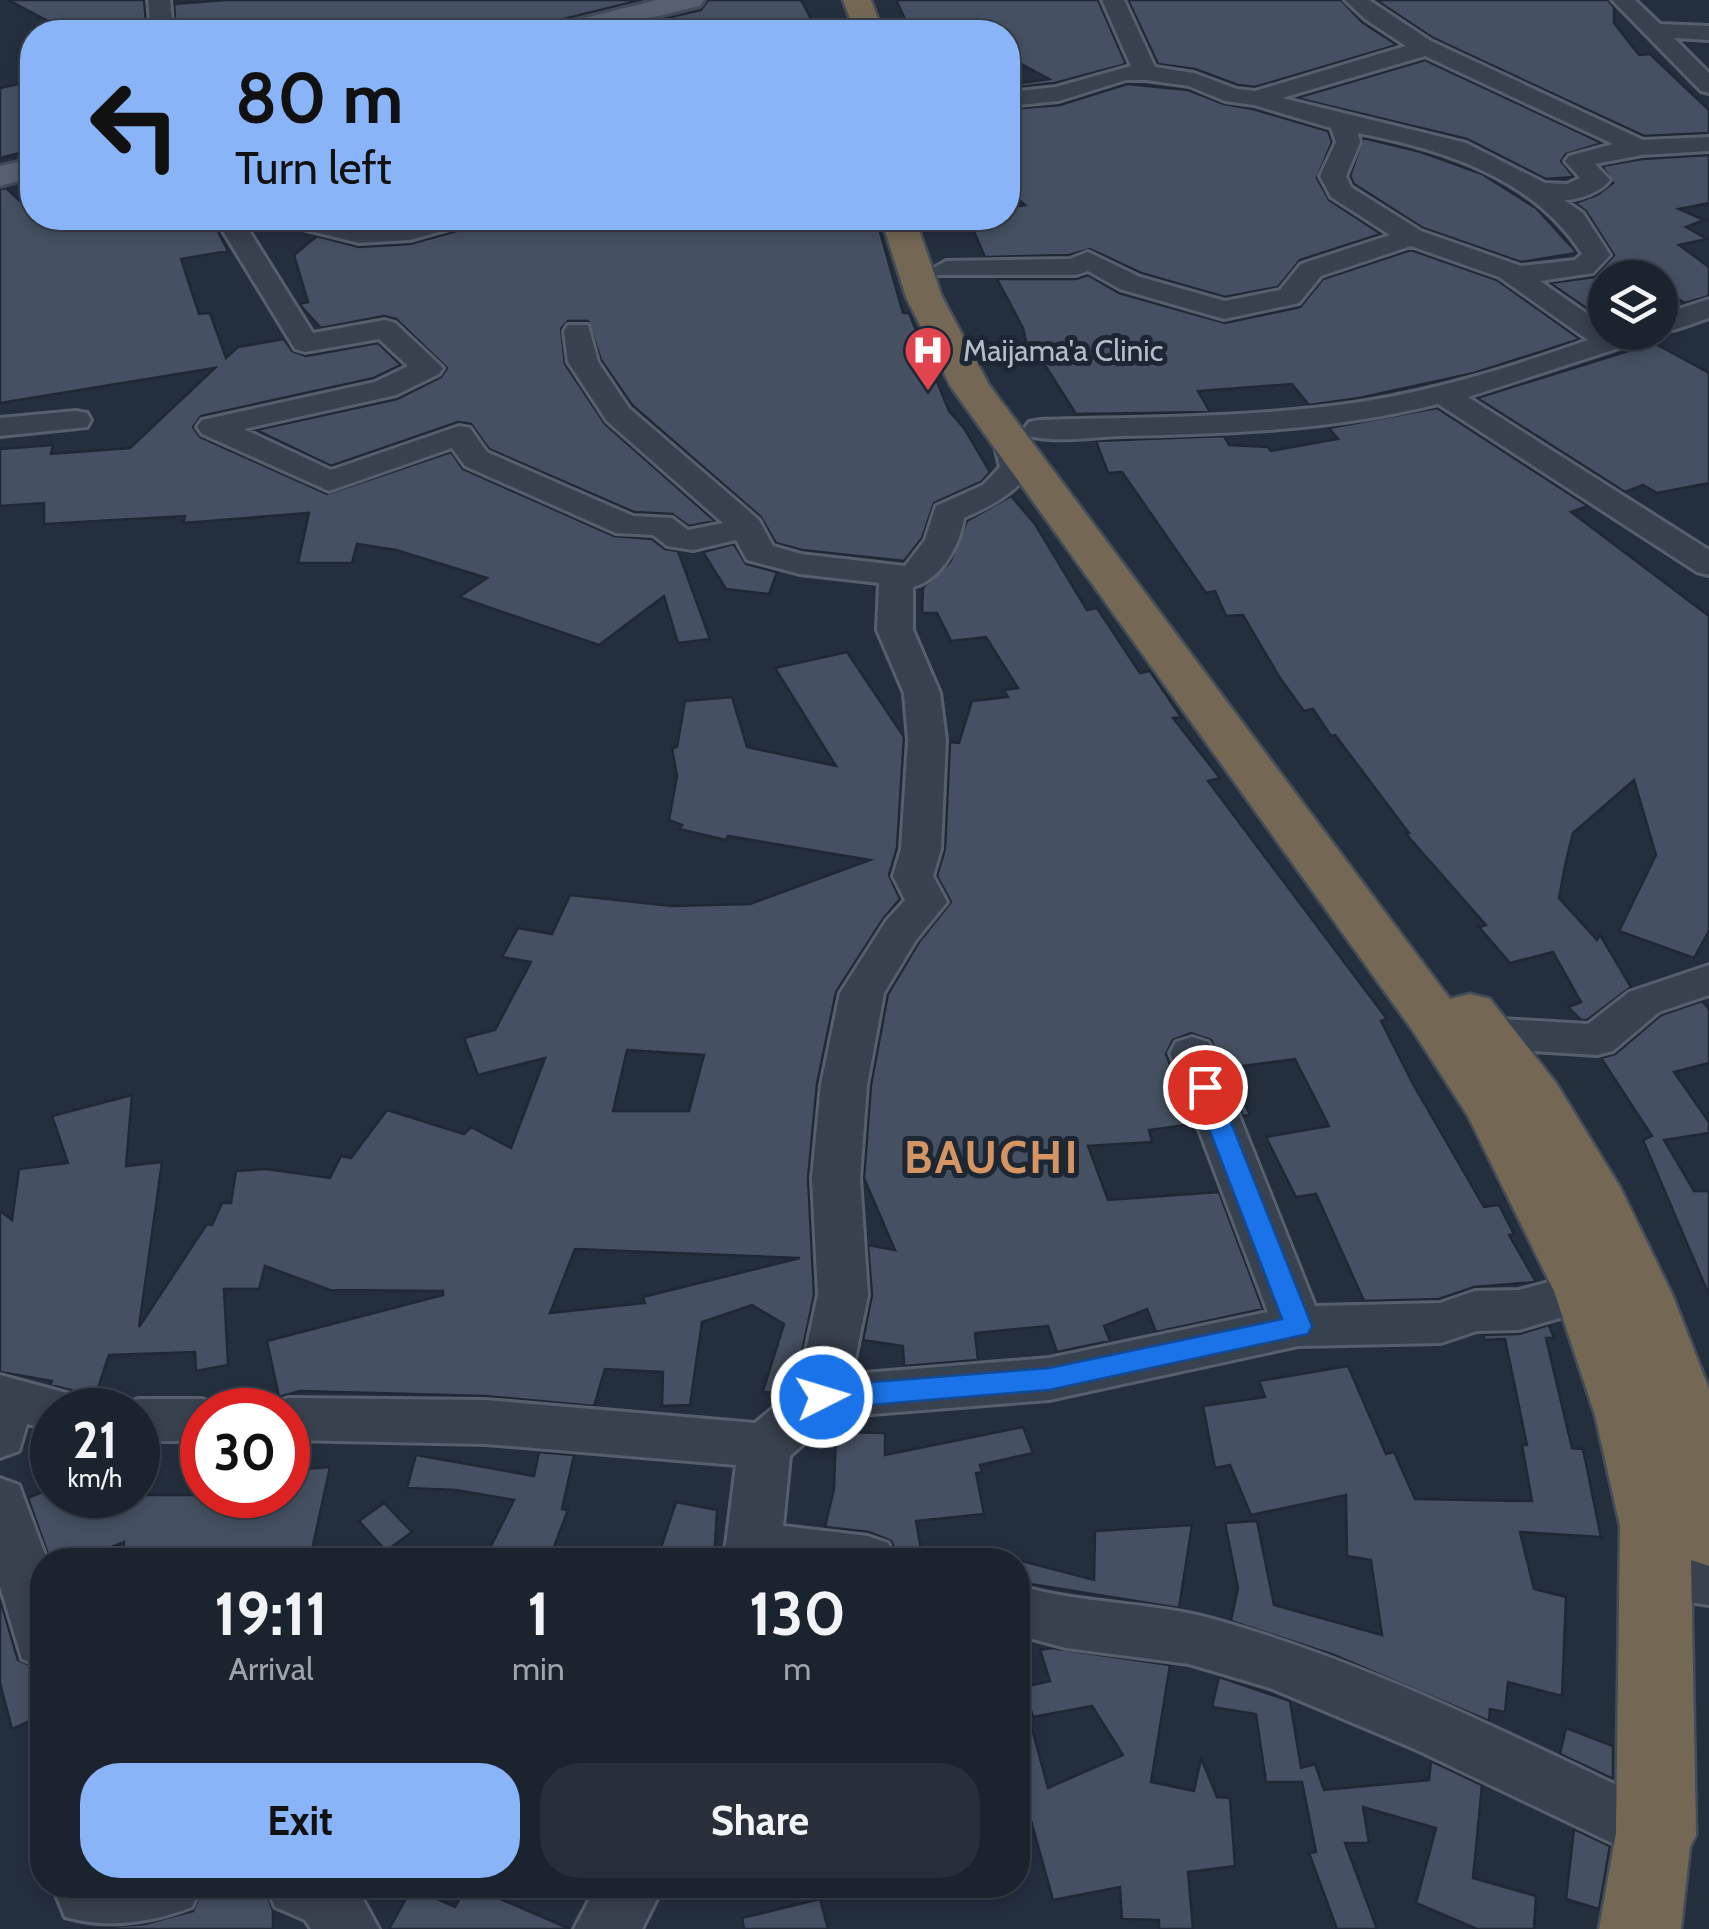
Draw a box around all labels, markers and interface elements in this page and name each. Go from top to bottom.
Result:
text: 80 m [235,55,403,141]
icon: left [70,60,200,190]
text: Turn left [235,141,392,195]
map controls [1588,260,1678,350]
button: layers [1588,260,1678,350]
hospital icon: Maijama'a Clinic [902,324,954,392]
place label: Maijama'a Clinic [963,332,1163,369]
pin [1163,1045,1248,1130]
icon: arrive [1178,1060,1233,1115]
district label: BAUCHI [904,1130,1080,1184]
position arrow [770,1345,874,1449]
speed limit sign: 30 [180,1388,310,1518]
text: 21 [73,1410,117,1471]
text: km/h [68,1463,122,1493]
text: 19:11 [214,1577,328,1650]
text: 1 [527,1577,549,1650]
text: 130 [749,1577,846,1650]
text: Arrival [228,1649,314,1688]
text: min [512,1649,565,1688]
text: m [783,1649,811,1688]
button: Exit [80,1763,520,1878]
button: Share [540,1763,980,1878]

